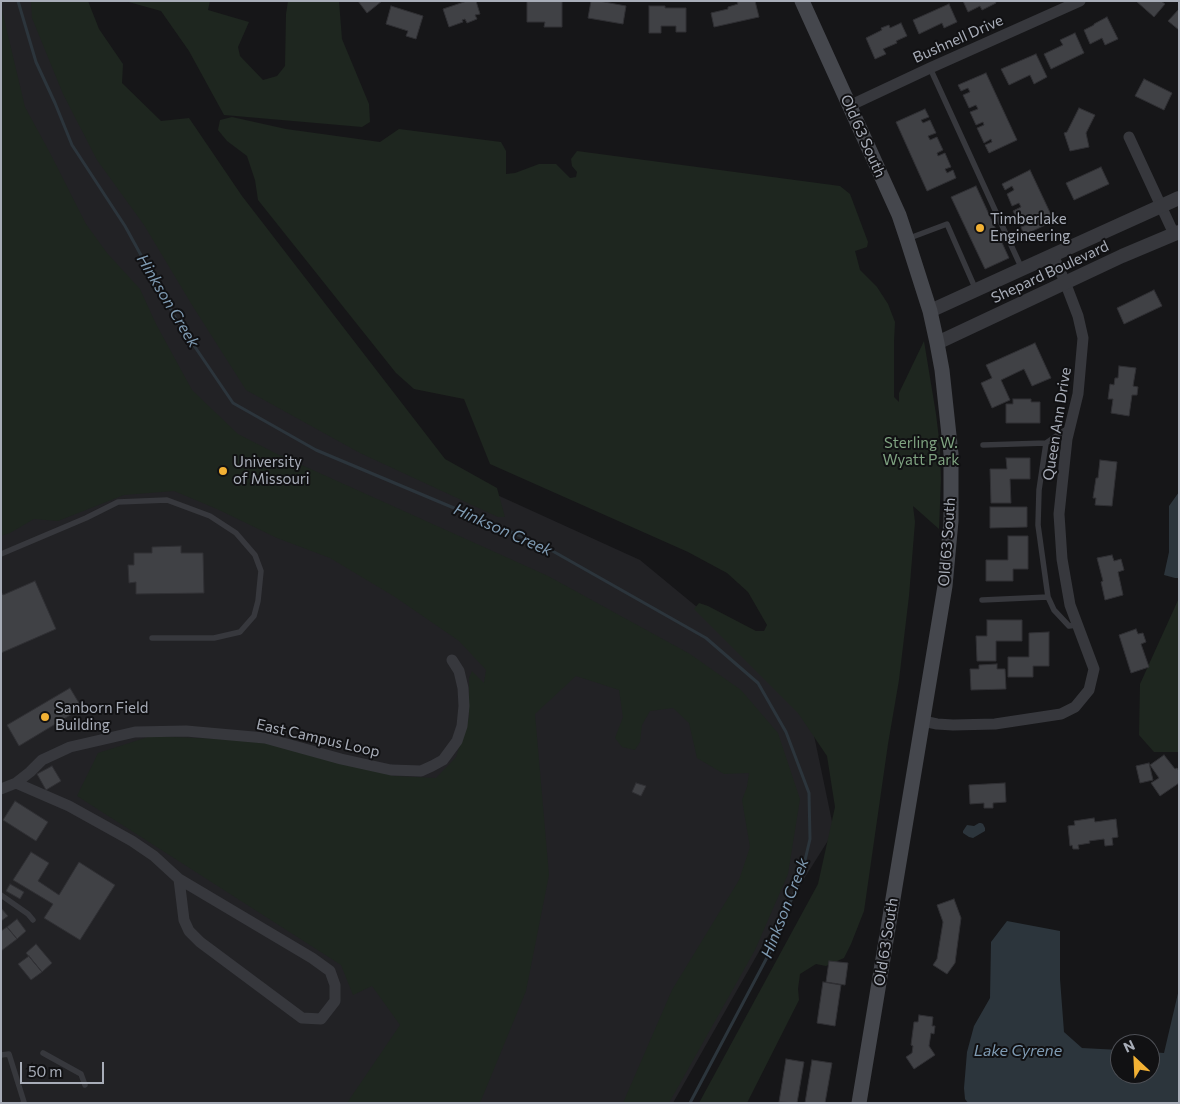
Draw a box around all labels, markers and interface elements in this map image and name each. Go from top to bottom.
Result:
street label: Bushnell Drive [910,11,1006,67]
street label: Old 63 South [837,92,889,180]
place label: Timberlake Engineering [990,210,1070,245]
marker: Timberlake Engineering [974,222,986,234]
street label: Shepard Boulevard [988,237,1112,307]
water label: Hinkson Creek [133,251,203,351]
street label: Queen Ann Drive [1039,366,1075,482]
park label: Sterling W. Wyatt Park [883,434,959,469]
place label: University of Missouri [233,453,310,488]
marker: University of Missouri [217,465,229,477]
street label: Old 63 South [935,497,959,587]
water label: Hinkson Creek [451,500,555,560]
place label: Sanborn Field Building [55,699,148,734]
marker: Sanborn Field Building [39,711,51,723]
street label: East Campus Loop [255,715,381,761]
water label: Hinkson Creek [757,855,813,961]
street label: Old 63 South [870,897,902,987]
north arrow [1110,1034,1160,1084]
text: N [1121,1036,1137,1056]
water label: Lake Cyrene [974,1041,1062,1061]
scale bar [22,1052,106,1084]
text: 50 m [28,1062,62,1080]

